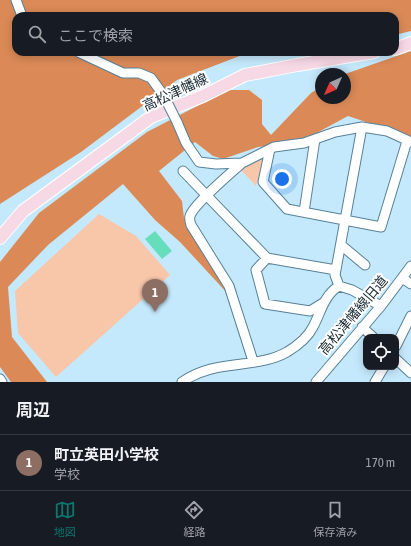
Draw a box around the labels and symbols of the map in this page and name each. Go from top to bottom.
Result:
north arrow [315,68,351,104]
street label: 高松津幡線 [140,70,210,114]
your location [272,169,292,189]
street label: 高松津幡線旧道 [315,272,391,358]
pin: 1 [142,279,168,312]

